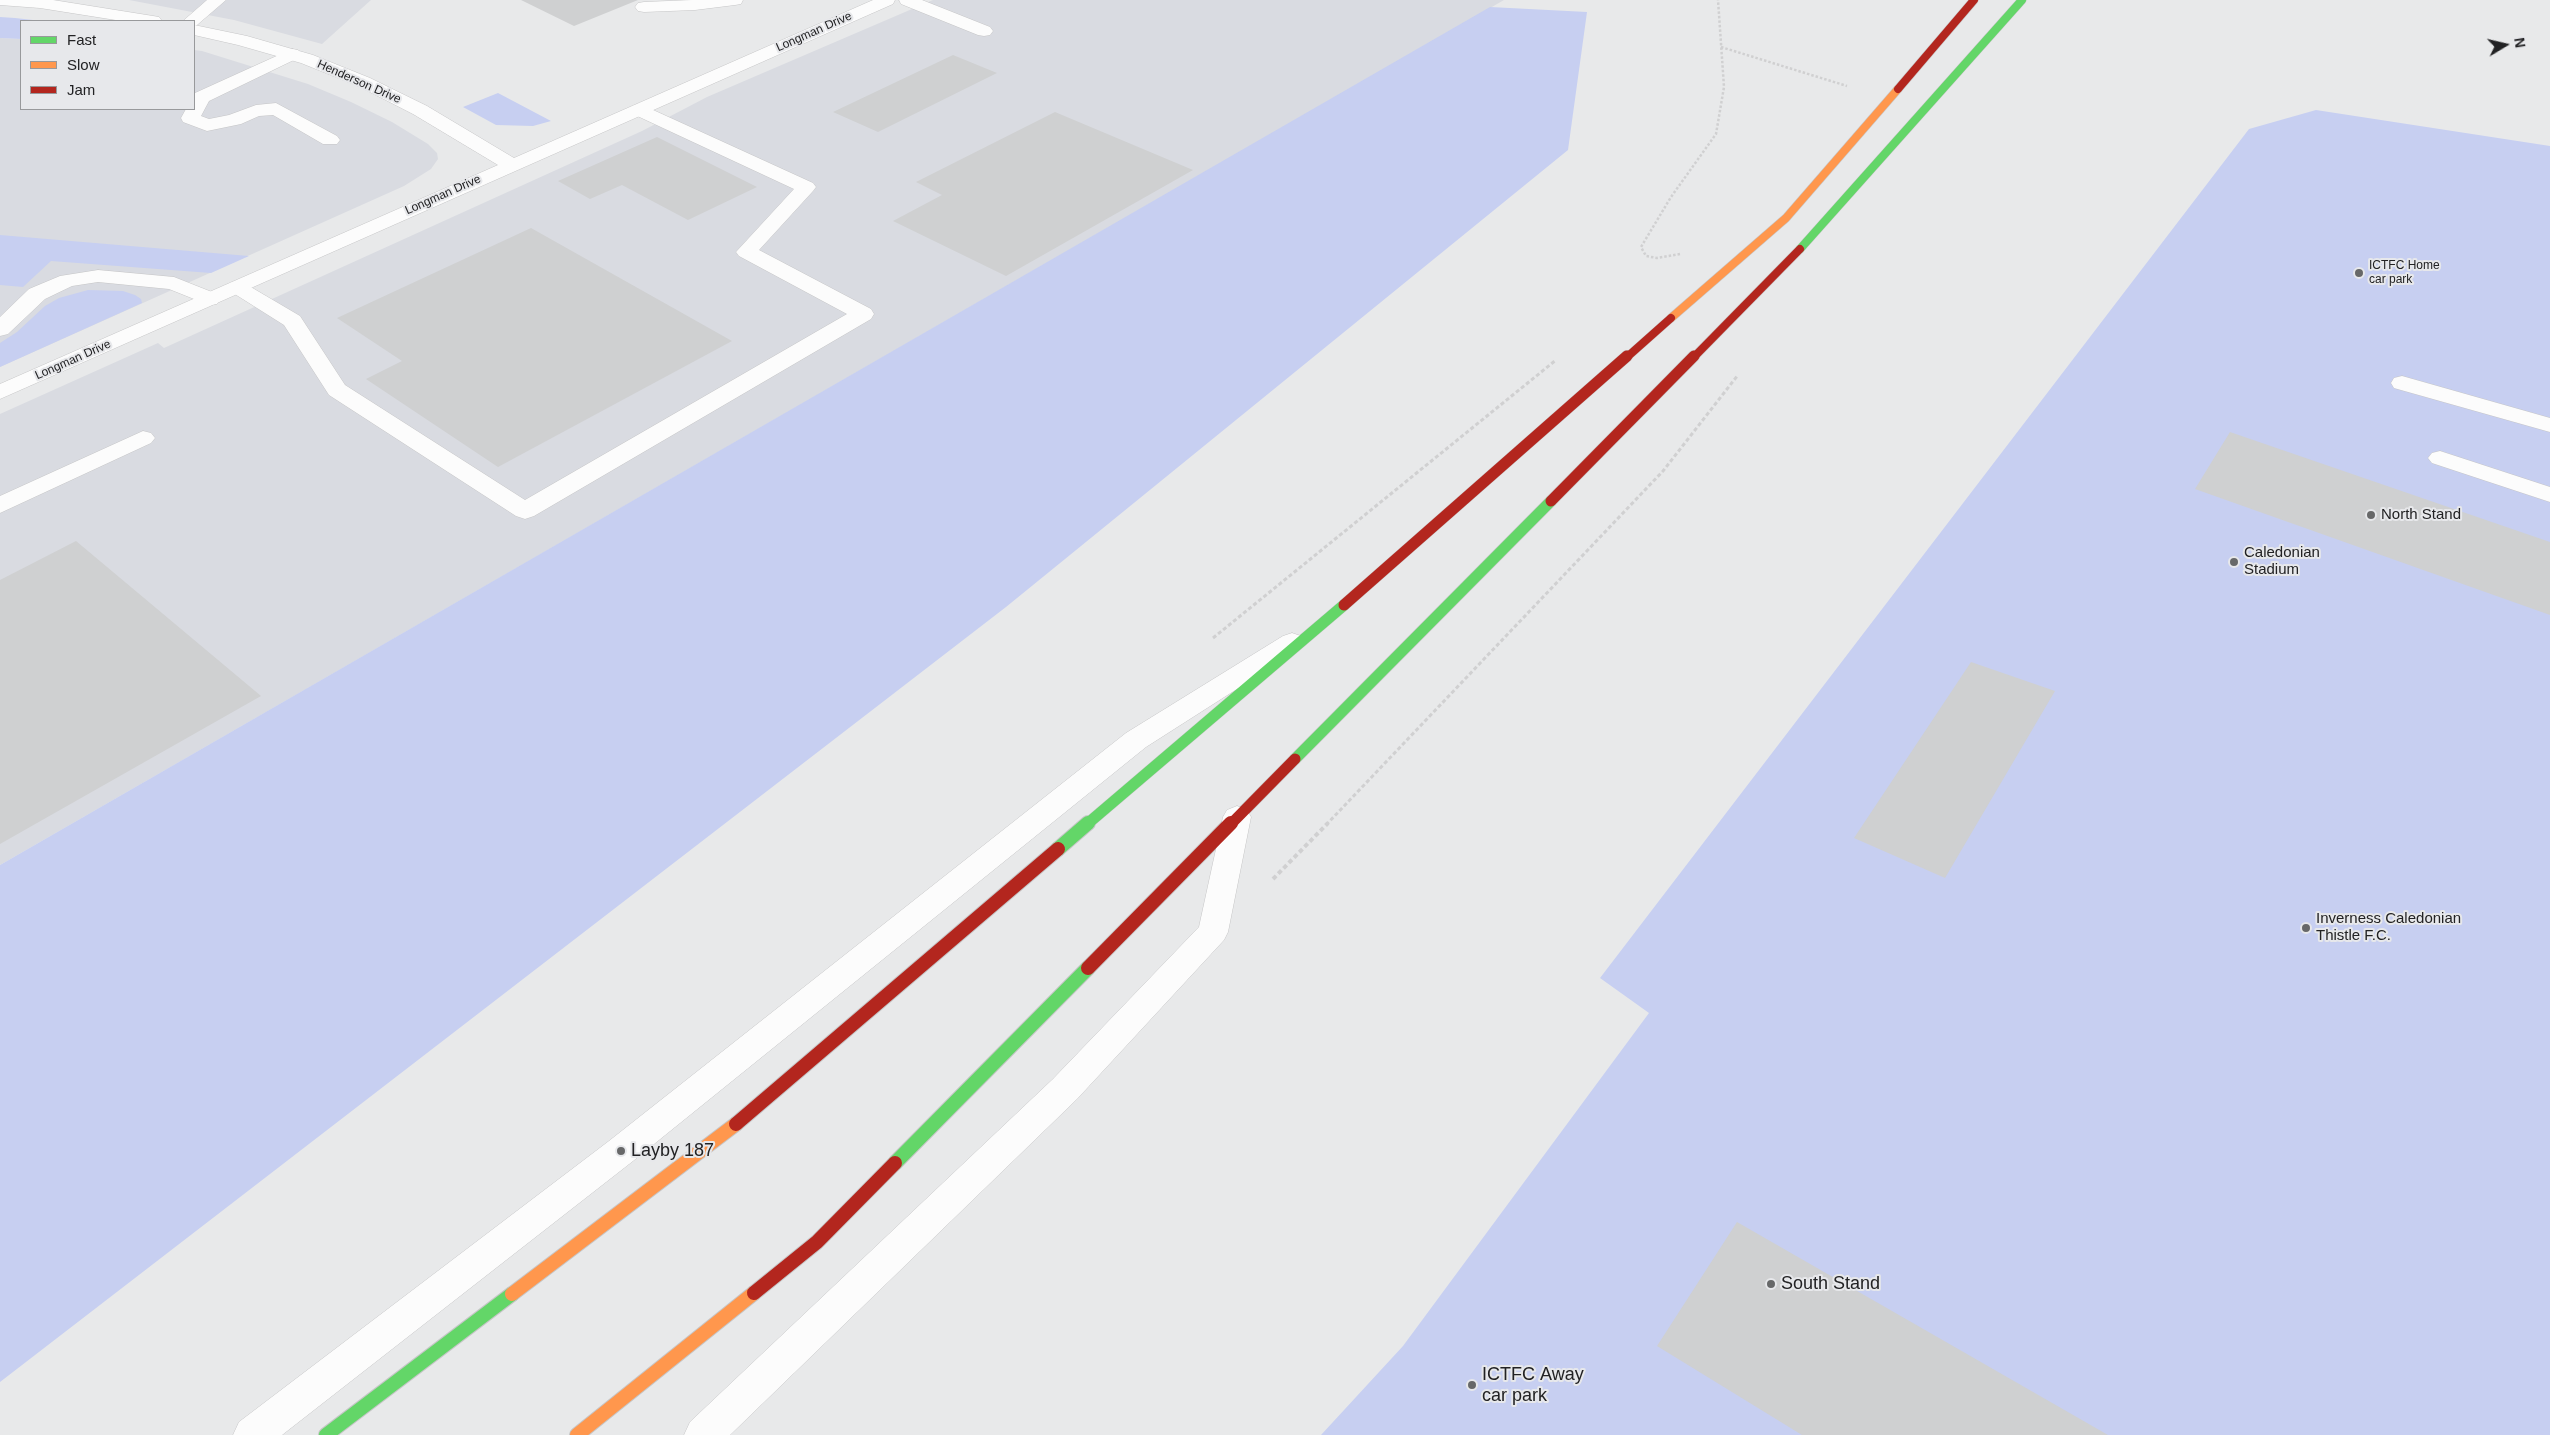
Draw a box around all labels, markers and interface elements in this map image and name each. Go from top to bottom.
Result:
street label: Longman Drive [774,9,854,55]
legend [20,20,195,110]
north arrow [2480,20,2530,70]
text: Fast [67,31,96,48]
text: N [2511,36,2529,49]
text: Slow [67,56,100,73]
street label: Henderson Drive [315,57,403,107]
text: Jam [67,81,95,98]
street label: Longman Drive [403,172,483,218]
place label: ICTFC Home car park [2369,259,2440,287]
marker: ICTFC Home car park [2353,267,2365,279]
street label: Longman Drive [33,337,113,383]
place label: North Stand [2381,506,2461,524]
marker: North Stand [2365,509,2377,521]
place label: Caledonian Stadium [2244,544,2320,579]
marker: Caledonian Stadium [2228,556,2240,568]
place label: Inverness Caledonian Thistle F.C. [2316,910,2461,945]
marker: Inverness Caledonian Thistle F.C. [2300,922,2312,934]
place label: Layby 187 [631,1140,714,1162]
marker: Layby 187 [615,1145,627,1157]
place label: South Stand [1781,1273,1880,1295]
marker: South Stand [1765,1278,1777,1290]
place label: ICTFC Away car park [1482,1364,1584,1406]
marker: ICTFC Away car park [1466,1379,1478,1391]

